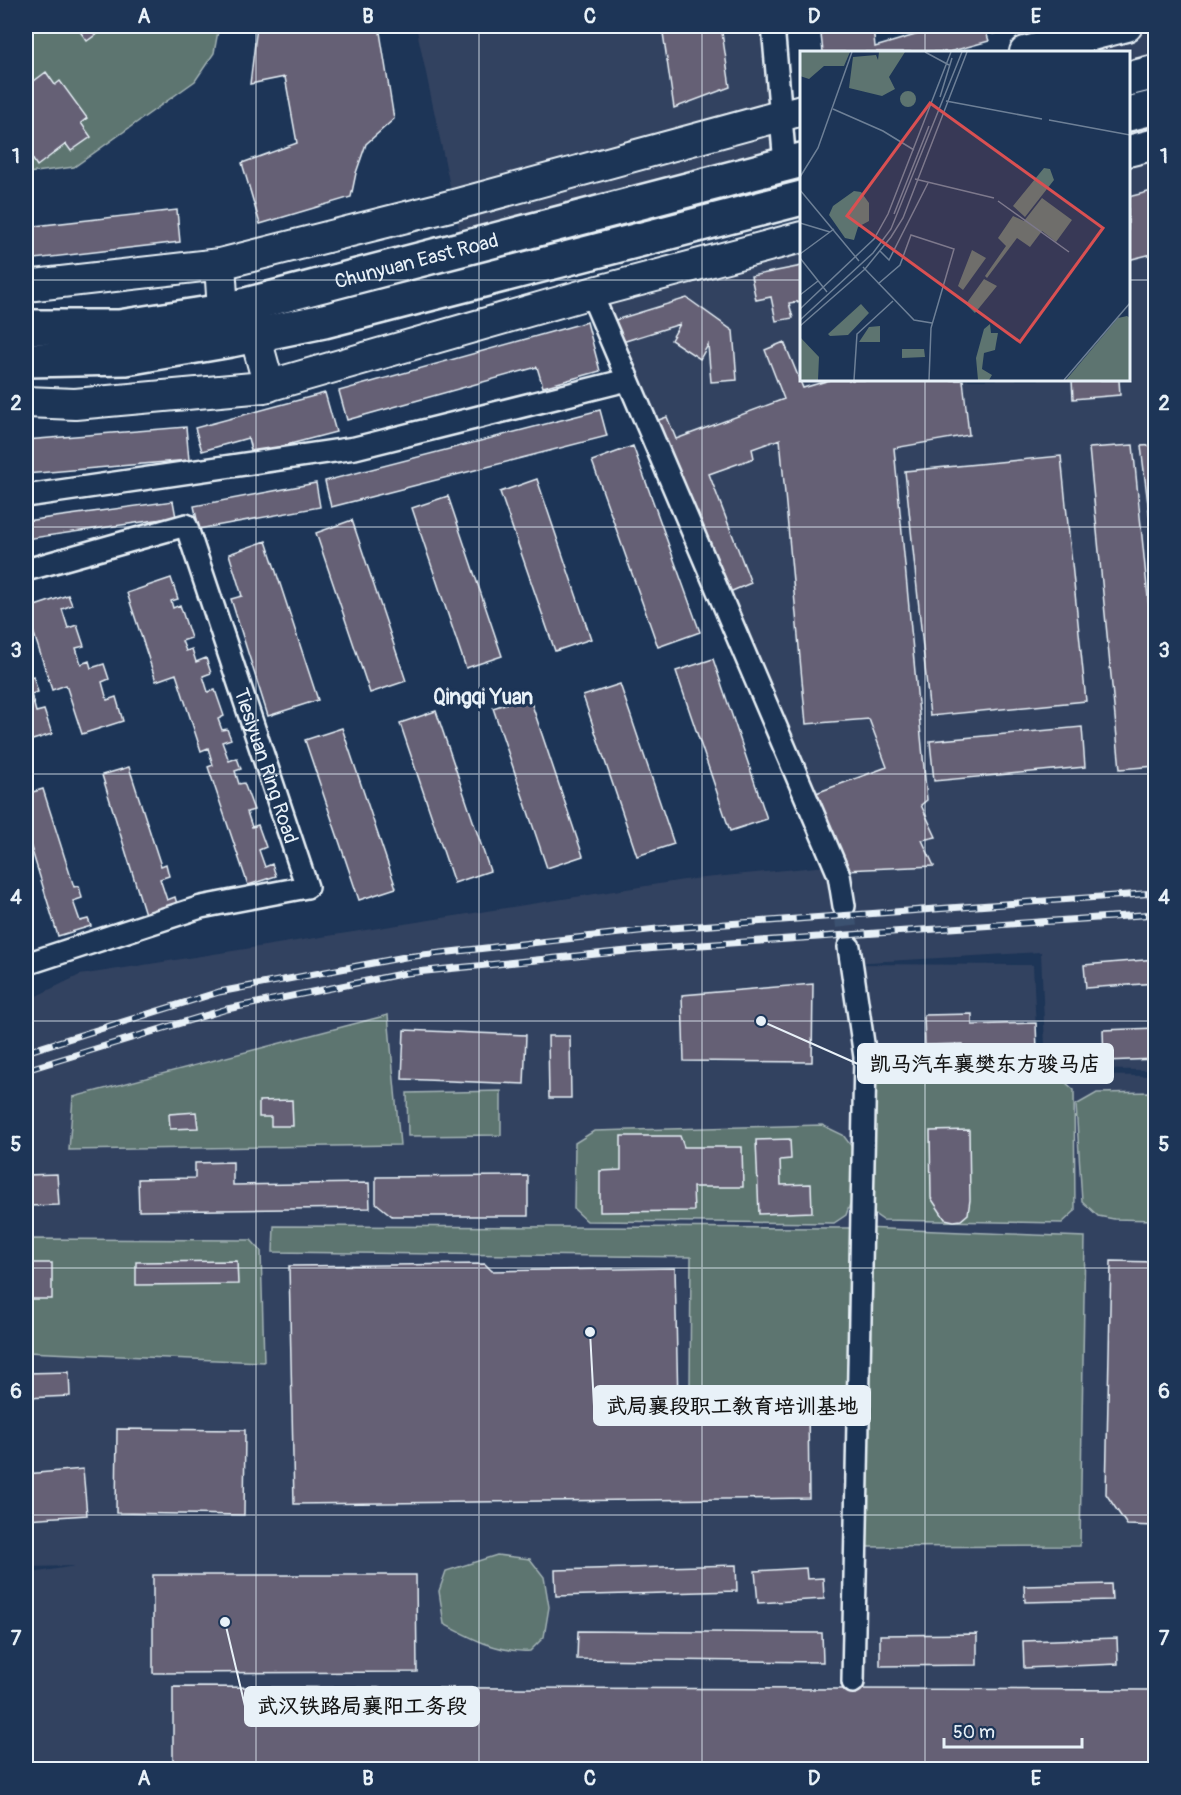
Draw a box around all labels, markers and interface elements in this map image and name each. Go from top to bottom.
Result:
text: A [138,4,151,29]
text: B [362,4,374,29]
text: C [584,4,596,29]
text: D [808,4,821,29]
text: E [1031,4,1042,29]
inset map [800,51,1130,381]
text: 1 [12,144,20,169]
text: 1 [1160,144,1168,169]
street label: Chunyuan East Road [332,227,501,294]
text: 2 [10,391,22,416]
text: 2 [1158,391,1170,416]
text: 3 [10,638,22,663]
text: 3 [1158,638,1170,663]
district label: Qingqi Yuan [433,684,533,711]
street label: Tiesiyuan Ring Road [229,685,304,847]
text: 4 [10,885,22,910]
text: 4 [1158,885,1170,910]
callout: 凯马汽车襄樊东方骏马店 [858,1044,1113,1083]
text: 凯马汽车襄樊东方骏马店 [870,1051,1101,1078]
text: 5 [11,1132,22,1157]
text: 5 [1159,1132,1170,1157]
text: 6 [10,1379,22,1404]
text: 6 [1158,1379,1170,1404]
callout: 武局襄段职工教育培训基地 [594,1386,870,1425]
text: 武局襄段职工教育培训基地 [606,1393,858,1420]
text: 7 [11,1626,22,1651]
text: 7 [1159,1626,1170,1651]
callout: 武汉铁路局襄阳工务段 [245,1687,479,1726]
text: 武汉铁路局襄阳工务段 [257,1693,467,1720]
scale bar [944,1711,1082,1749]
text: 50 m [953,1721,995,1744]
text: A [138,1766,151,1791]
text: B [362,1766,374,1791]
text: C [584,1766,596,1791]
text: D [808,1766,821,1791]
text: E [1031,1766,1042,1791]

